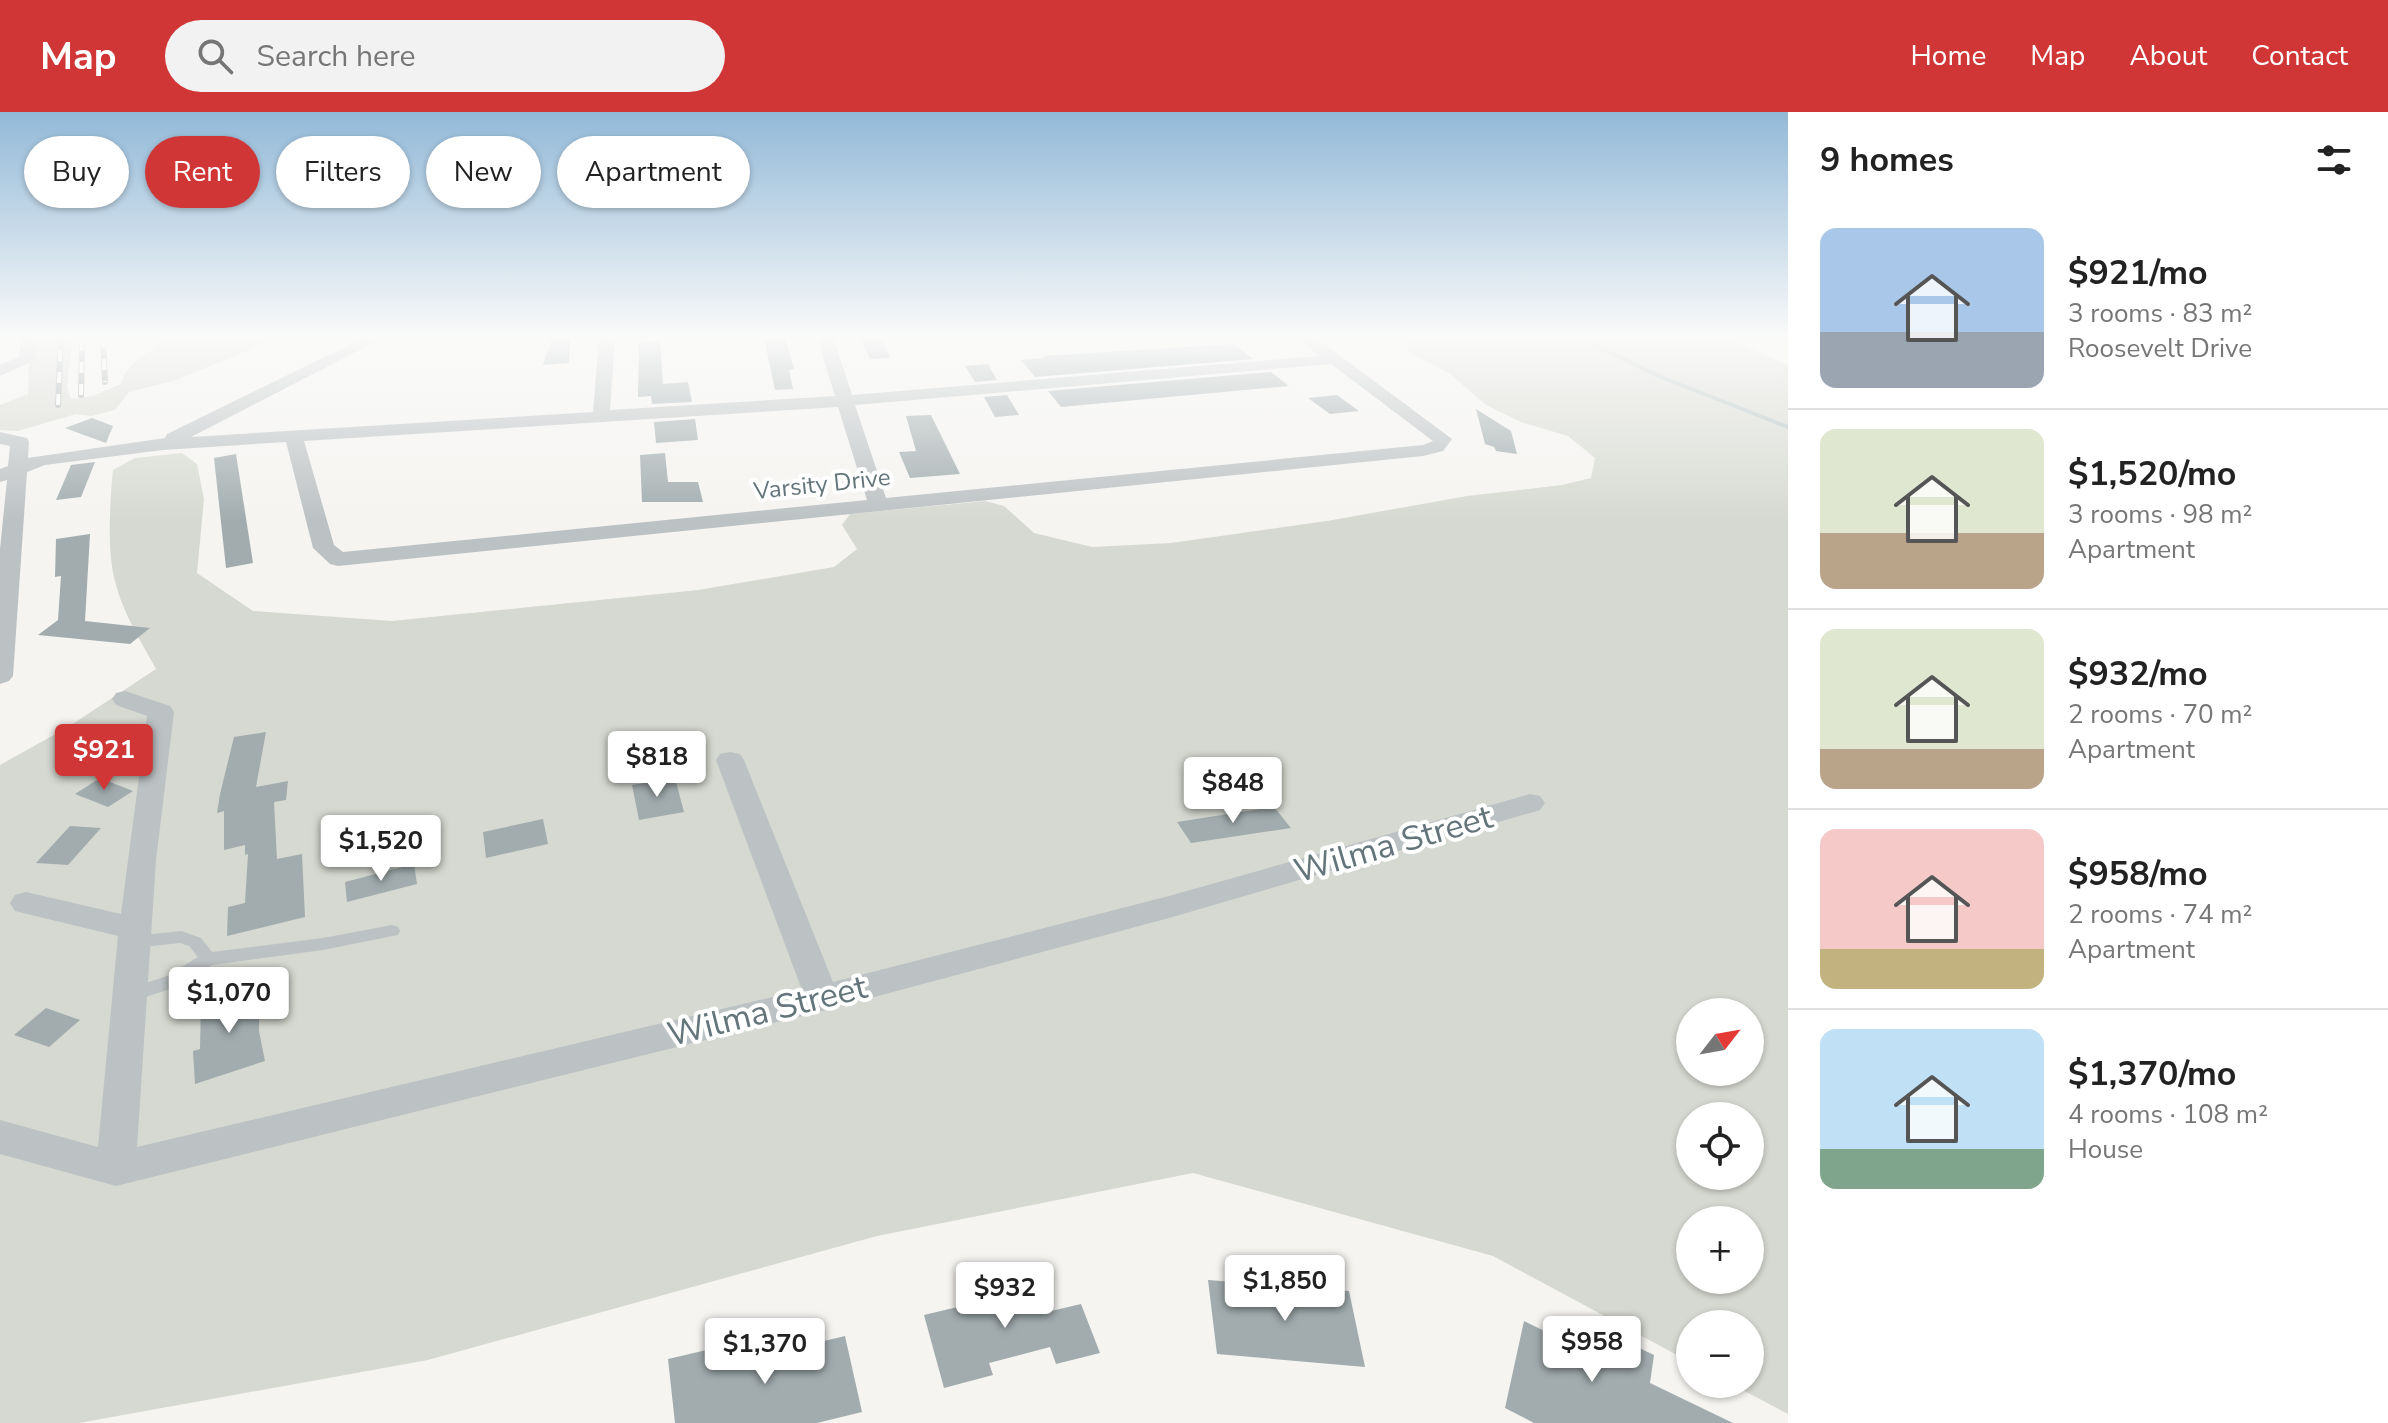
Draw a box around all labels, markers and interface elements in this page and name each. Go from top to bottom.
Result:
search box [165,20,725,92]
text: Map [40,31,117,82]
icon: search [193,34,237,78]
text: Search here [257,36,416,77]
text: Home [1911,37,1986,75]
text: Map [2030,37,2085,75]
text: About [2129,37,2207,75]
text: Contact [2251,37,2348,75]
chip: Buy [24,136,129,208]
chip: Rent [145,136,260,208]
chip: Filters [276,136,410,208]
chip: New [426,136,541,208]
chip: Apartment [557,136,750,208]
text: 9 homes [1820,137,1954,183]
icon: filters [2312,138,2356,182]
text: $921/mo [2068,250,2208,296]
icon: home [1884,260,1980,356]
text: 3 rooms · 83 m² [2068,296,2252,331]
text: Roosevelt Drive [2068,331,2252,366]
text: $1,520/mo [2068,451,2236,497]
street label: Varsity Drive [751,461,892,507]
icon: home [1884,461,1980,557]
text: 3 rooms · 98 m² [2068,497,2252,532]
text: Apartment [2068,532,2195,567]
text: $932/mo [2068,651,2208,697]
icon: home [1884,661,1980,757]
text: 2 rooms · 70 m² [2068,697,2252,732]
pin: $921 [57,724,151,792]
pin: $818 [610,731,704,799]
text: $921 [73,732,135,767]
text: Apartment [2068,732,2195,767]
text: $818 [626,739,688,774]
pin: $848 [1186,757,1280,825]
text: $848 [1202,765,1264,800]
street label: Wilma Street [1289,793,1499,894]
pin: $1,520 [316,815,446,883]
text: $1,520 [339,823,423,858]
text: $958/mo [2068,851,2208,897]
icon: home [1884,861,1980,957]
text: 2 rooms · 74 m² [2068,897,2252,932]
text: Apartment [2068,932,2195,967]
street label: Wilma Street [663,964,873,1058]
pin: $1,070 [164,967,294,1035]
text: $1,070 [187,975,271,1010]
north arrow [1676,998,1764,1086]
map controls [1676,998,1764,1398]
text: $1,370/mo [2068,1051,2236,1097]
icon: home [1884,1061,1980,1157]
text: 4 rooms · 108 m² [2068,1097,2268,1132]
button: locate [1676,1102,1764,1190]
text: House [2068,1132,2143,1167]
button: + [1676,1206,1764,1294]
pin: $1,850 [1220,1255,1350,1323]
pin: $932 [958,1262,1052,1330]
text: $1,850 [1243,1263,1327,1298]
text: $932 [974,1270,1036,1305]
button: − [1676,1310,1764,1398]
pin: $958 [1545,1316,1639,1384]
pin: $1,370 [700,1318,830,1386]
text: $958 [1561,1324,1623,1359]
text: $1,370 [723,1326,807,1361]

